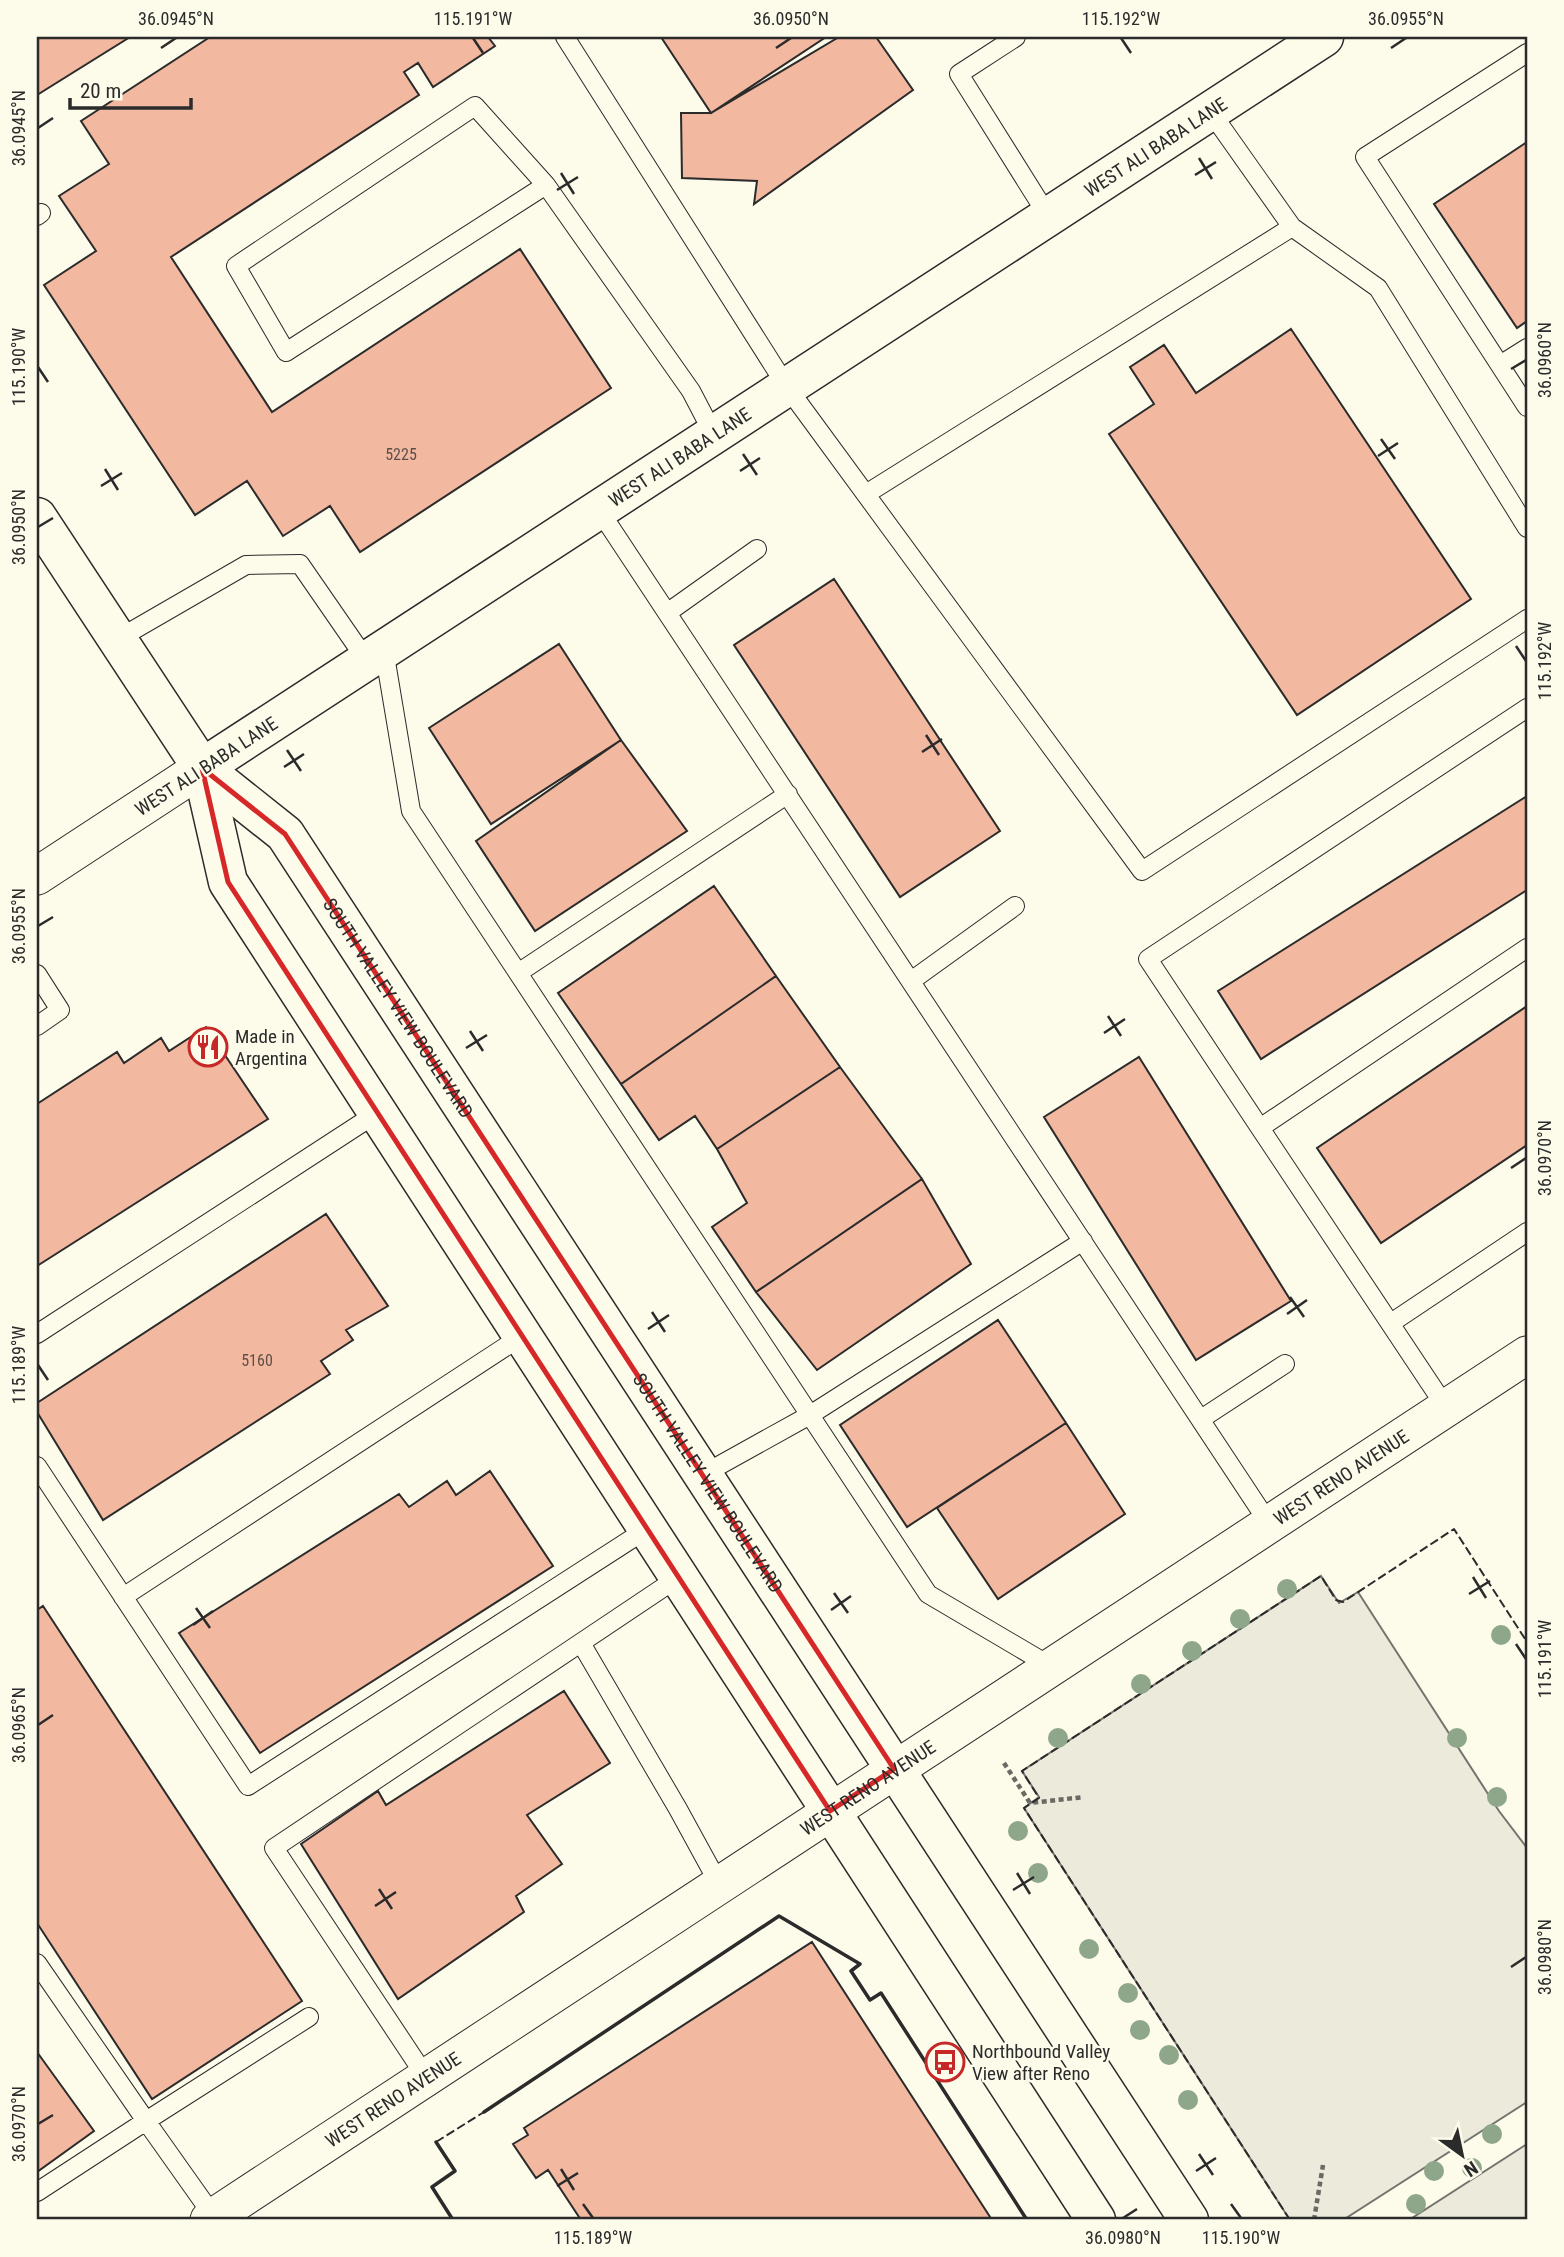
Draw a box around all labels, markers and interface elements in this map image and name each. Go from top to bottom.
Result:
text: 36.0945°N [138,8,214,29]
text: 115.191°W [434,8,513,29]
text: 36.0950°N [753,8,829,29]
text: 115.192°W [1082,8,1161,29]
text: 36.0955°N [1368,8,1444,29]
scale bar [70,66,191,110]
text: 20 m [80,79,121,103]
text: 36.0945°N [8,90,29,166]
street label: WEST ALI BABA LANE [1080,92,1231,202]
text: 36.0960°N [1534,322,1555,398]
text: 115.190°W [8,327,29,406]
street label: WEST ALI BABA LANE [604,403,755,512]
house number: 5225 [385,445,417,464]
text: 36.0950°N [8,489,29,565]
text: 115.192°W [1534,621,1555,700]
street label: WEST ALI BABA LANE [131,712,282,821]
text: 36.0955°N [8,888,29,964]
street label: SOUTH VALLEY VIEW BOULEVARD [318,894,478,1122]
place label: Made in Argentina [235,1025,307,1070]
restaurant icon: Made in Argentina [187,1026,229,1068]
text: 36.0970°N [1534,1120,1555,1196]
text: 115.189°W [8,1325,29,1404]
house number: 5160 [241,1351,273,1370]
street label: SOUTH VALLEY VIEW BOULEVARD [628,1369,788,1597]
street label: WEST RENO AVENUE [1269,1425,1413,1530]
text: 115.191°W [1534,1619,1555,1698]
text: 36.0965°N [8,1687,29,1763]
street label: WEST RENO AVENUE [796,1735,940,1841]
text: 36.0980°N [1534,1919,1555,1995]
place label: Northbound Valley View after Reno [972,2040,1110,2085]
bus stop icon: Northbound Valley View after Reno [924,2041,966,2083]
street label: WEST RENO AVENUE [321,2047,465,2152]
text: 36.0970°N [8,2086,29,2162]
north arrow [1428,2120,1498,2190]
text: N [1460,2156,1482,2182]
text: 115.189°W [554,2227,633,2248]
text: 36.0980°N [1085,2227,1161,2248]
text: 115.190°W [1202,2227,1281,2248]

